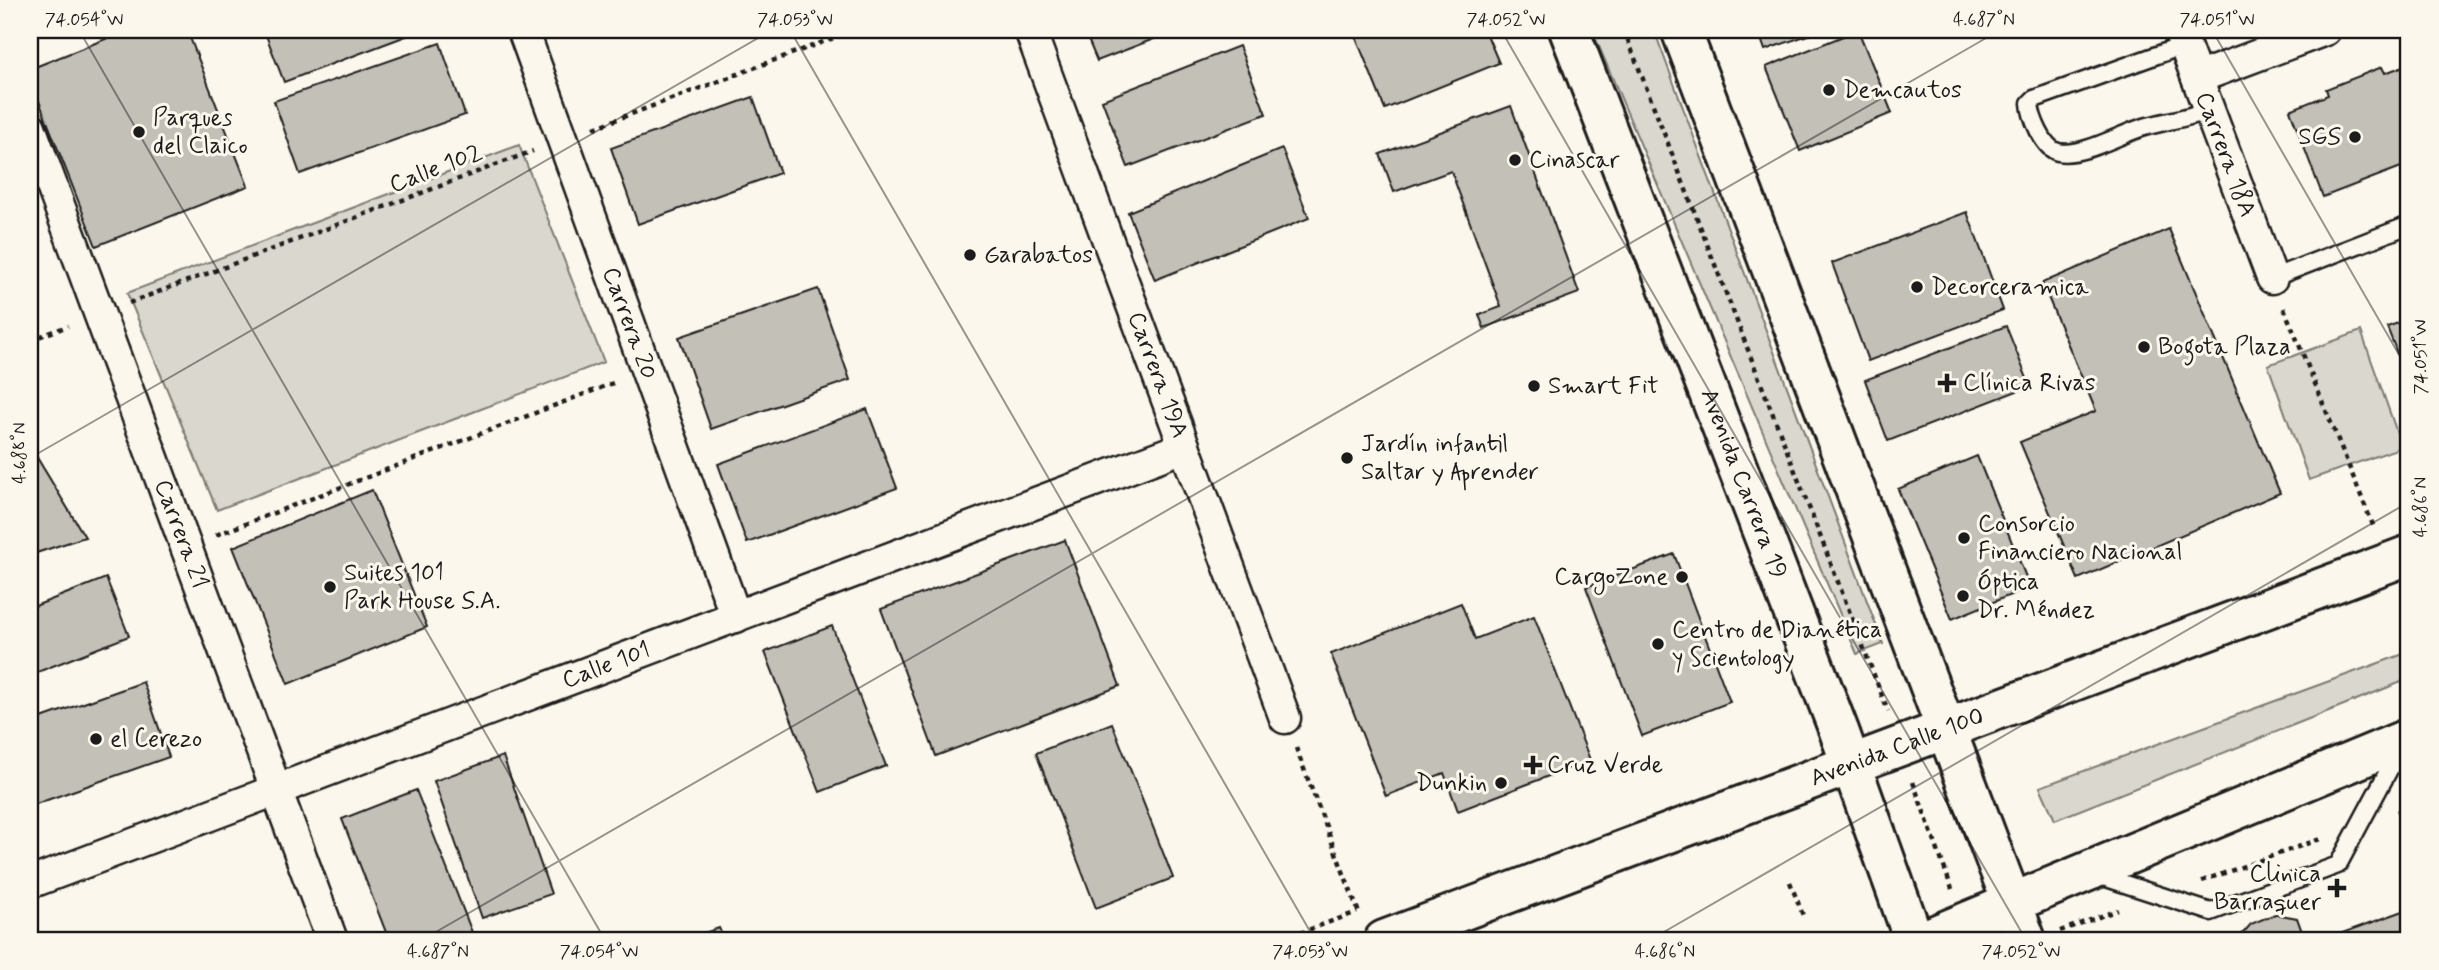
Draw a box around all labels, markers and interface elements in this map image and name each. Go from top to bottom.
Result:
text: 74.054°W [45,8,123,32]
text: 74.053°W [757,8,833,32]
text: 74.052°W [1467,8,1545,32]
text: 4.687°N [1953,8,2015,32]
text: 74.051°W [2179,8,2255,32]
place label: Demcautos [1843,75,1962,106]
marker: Demcautos [1821,82,1837,98]
street label: Carrera 18A [2188,88,2263,221]
place label: Parques del Claico [153,103,248,162]
place label: SGS [2298,122,2341,153]
marker: Parques del Claico [131,124,147,140]
marker: SGS [2347,129,2363,145]
street label: Calle 102 [385,137,487,201]
place label: Cinascar [1529,145,1619,176]
marker: Cinascar [1507,152,1523,168]
place label: Garabatos [984,240,1093,271]
marker: Garabatos [962,247,978,263]
street label: Carrera 20 [595,263,664,384]
place label: Decorceramica [1931,272,2089,303]
marker: Decorceramica [1909,279,1925,295]
street label: Carrera 19A [1120,308,1195,443]
text: 74.051°W [2409,319,2433,395]
place label: Bogota Plaza [2158,332,2291,366]
marker: Bogota Plaza [2136,339,2152,355]
place label: Clínica Rivas [1963,368,2096,399]
place label: Smart Fit [1548,371,1659,402]
marker: Clínica Rivas [1937,373,1957,393]
marker: Smart Fit [1526,378,1542,394]
street label: Avenida Carrera 19 [1693,384,1794,583]
text: 4.688°N [8,422,32,484]
place label: Jardín infantil Saltar y Aprender [1361,429,1539,491]
marker: Jardín infantil Saltar y Aprender [1339,450,1355,466]
street label: Carrera 21 [147,475,215,593]
text: 4.686°N [2409,477,2433,537]
place label: Consorcio Financiero Nacional [1978,509,2183,568]
marker: Consorcio Financiero Nacional [1956,530,1972,546]
place label: Suites 101 Park House S.A. [344,558,501,617]
place label: CargoZone [1554,562,1668,595]
place label: Óptica Dr. Méndez [1977,567,2095,626]
marker: CargoZone [1674,569,1690,585]
marker: Suites 101 Park House S.A. [322,579,338,595]
marker: Óptica Dr. Méndez [1955,588,1971,604]
place label: Centro de Dianética y Scientology [1672,615,1882,674]
street label: Calle 101 [558,635,655,696]
marker: Centro de Dianética y Scientology [1650,636,1666,652]
street label: Avenida Calle 100 [1806,701,1988,794]
place label: el Cerezo [110,724,202,755]
marker: el Cerezo [88,731,104,747]
place label: Cruz Verde [1547,750,1663,781]
marker: Cruz Verde [1525,757,1541,773]
place label: Dunkin [1416,768,1487,799]
marker: Dunkin [1493,775,1509,791]
place label: Clinica Barraquer [2214,859,2321,918]
marker: Clinica Barraquer [2327,878,2347,898]
text: 4.687°N [407,940,469,964]
text: 74.054°W [560,940,638,964]
text: 74.053°W [1272,940,1348,964]
text: 4.686°N [1635,940,1695,964]
text: 74.052°W [1982,940,2060,964]

